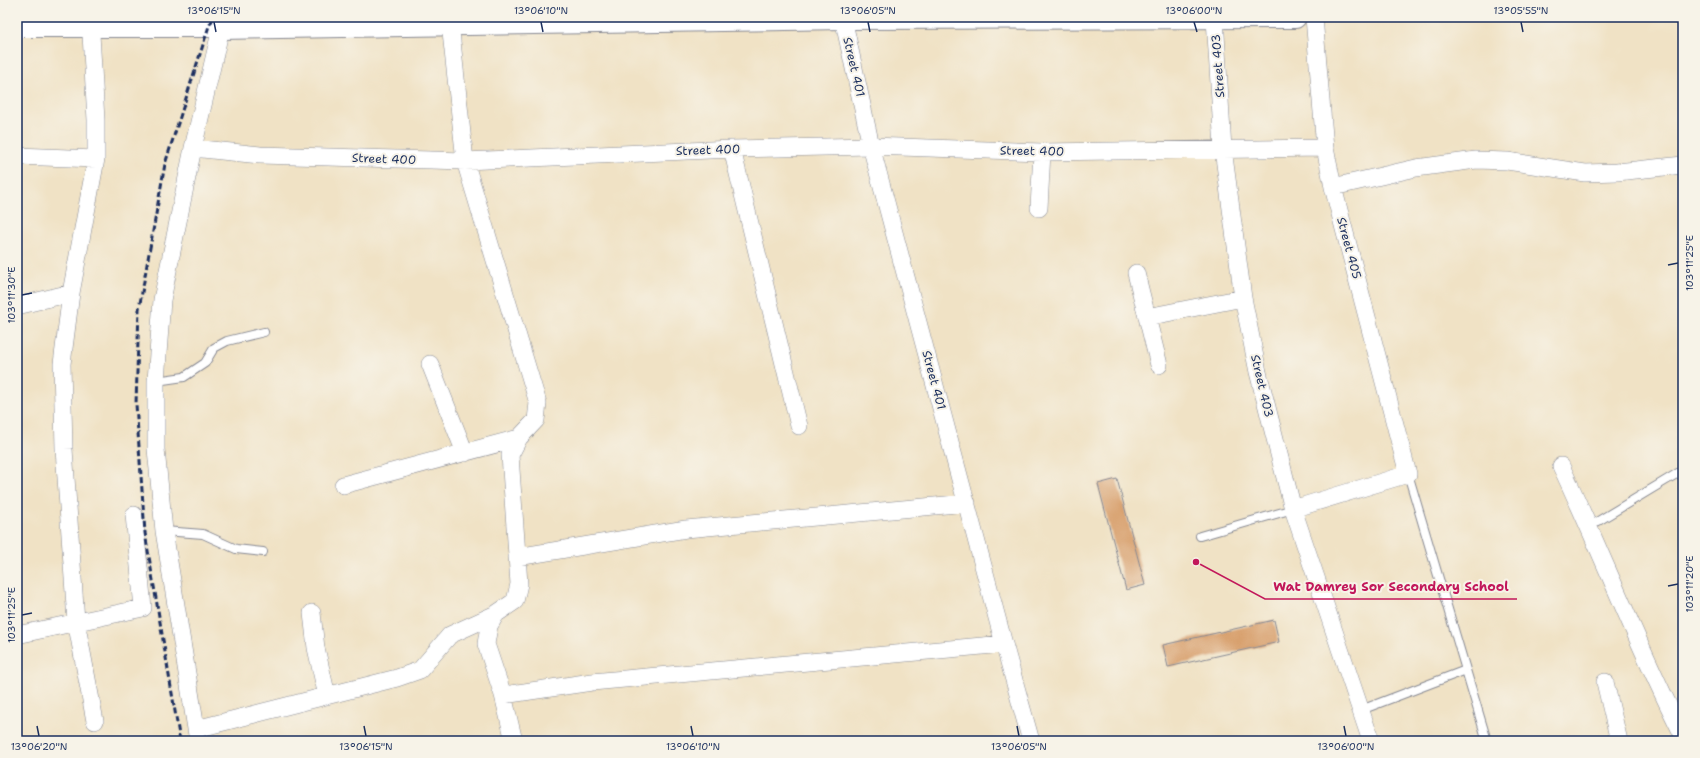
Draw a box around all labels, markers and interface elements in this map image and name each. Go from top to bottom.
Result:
text: 13°06'15"N [187,4,241,17]
text: 13°06'10"N [514,4,568,17]
text: 13°06'05"N [840,4,896,17]
text: 13°06'00"N [1166,4,1222,17]
text: 13°05'55"N [1494,4,1548,17]
street label: Street 403 [1208,34,1228,98]
street label: Street 401 [839,36,869,98]
street label: Street 400 [676,141,740,159]
street label: Street 400 [1000,142,1064,160]
street label: Street 400 [352,150,416,168]
street label: Street 405 [1333,215,1365,281]
text: 103°11'25"E [1683,235,1696,291]
text: 103°11'30"E [5,266,18,324]
street label: Street 401 [918,349,950,411]
street label: Street 403 [1247,353,1277,419]
text: 103°11'20"E [1683,556,1696,612]
callout: Wat Damrey Sor Secondary School [1265,574,1517,599]
text: Wat Damrey Sor Secondary School [1273,578,1509,595]
text: 103°11'25"E [5,587,18,643]
text: 13°06'20"N [11,740,67,753]
text: 13°06'15"N [339,740,393,753]
text: 13°06'10"N [666,740,720,753]
text: 13°06'05"N [991,740,1047,753]
text: 13°06'00"N [1318,740,1374,753]

